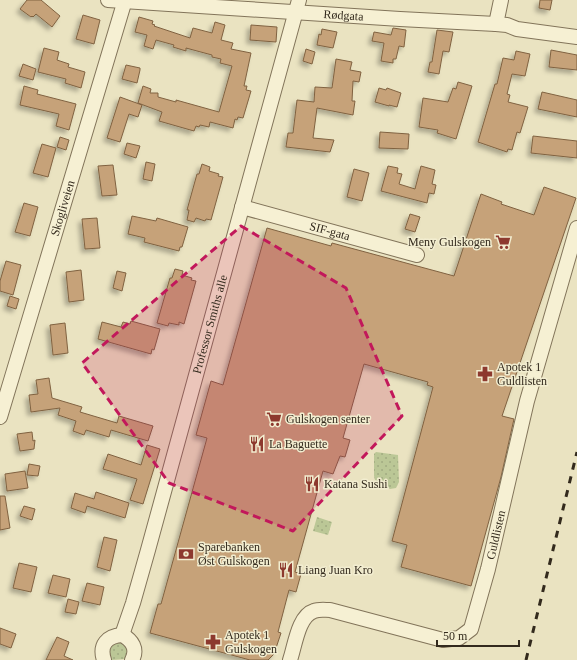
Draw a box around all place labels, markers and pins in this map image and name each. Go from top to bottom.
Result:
supermarket icon: Meny Gulskogen [494,233,512,251]
place label: Meny Gulskogen [408,235,491,249]
place label: Apotek 1 Guldlisten [497,360,547,388]
pharmacy icon: Apotek 1 Guldlisten [476,365,494,383]
supermarket icon: Gulskogen senter [265,410,283,428]
place label: Gulskogen senter [286,412,370,426]
restaurant icon: La Baguette [248,435,266,453]
place label: La Baguette [269,437,327,451]
restaurant icon: Katana Sushi [303,475,321,493]
place label: Katana Sushi [324,477,388,491]
place label: Sparebanken Øst Gulskogen [198,540,270,568]
bank icon: Sparebanken Øst Gulskogen [177,545,195,563]
restaurant icon: Liang Juan Kro [277,561,295,579]
place label: Liang Juan Kro [298,563,373,577]
place label: Apotek 1 Gulskogen [225,628,277,656]
pharmacy icon: Apotek 1 Gulskogen [204,633,222,651]

